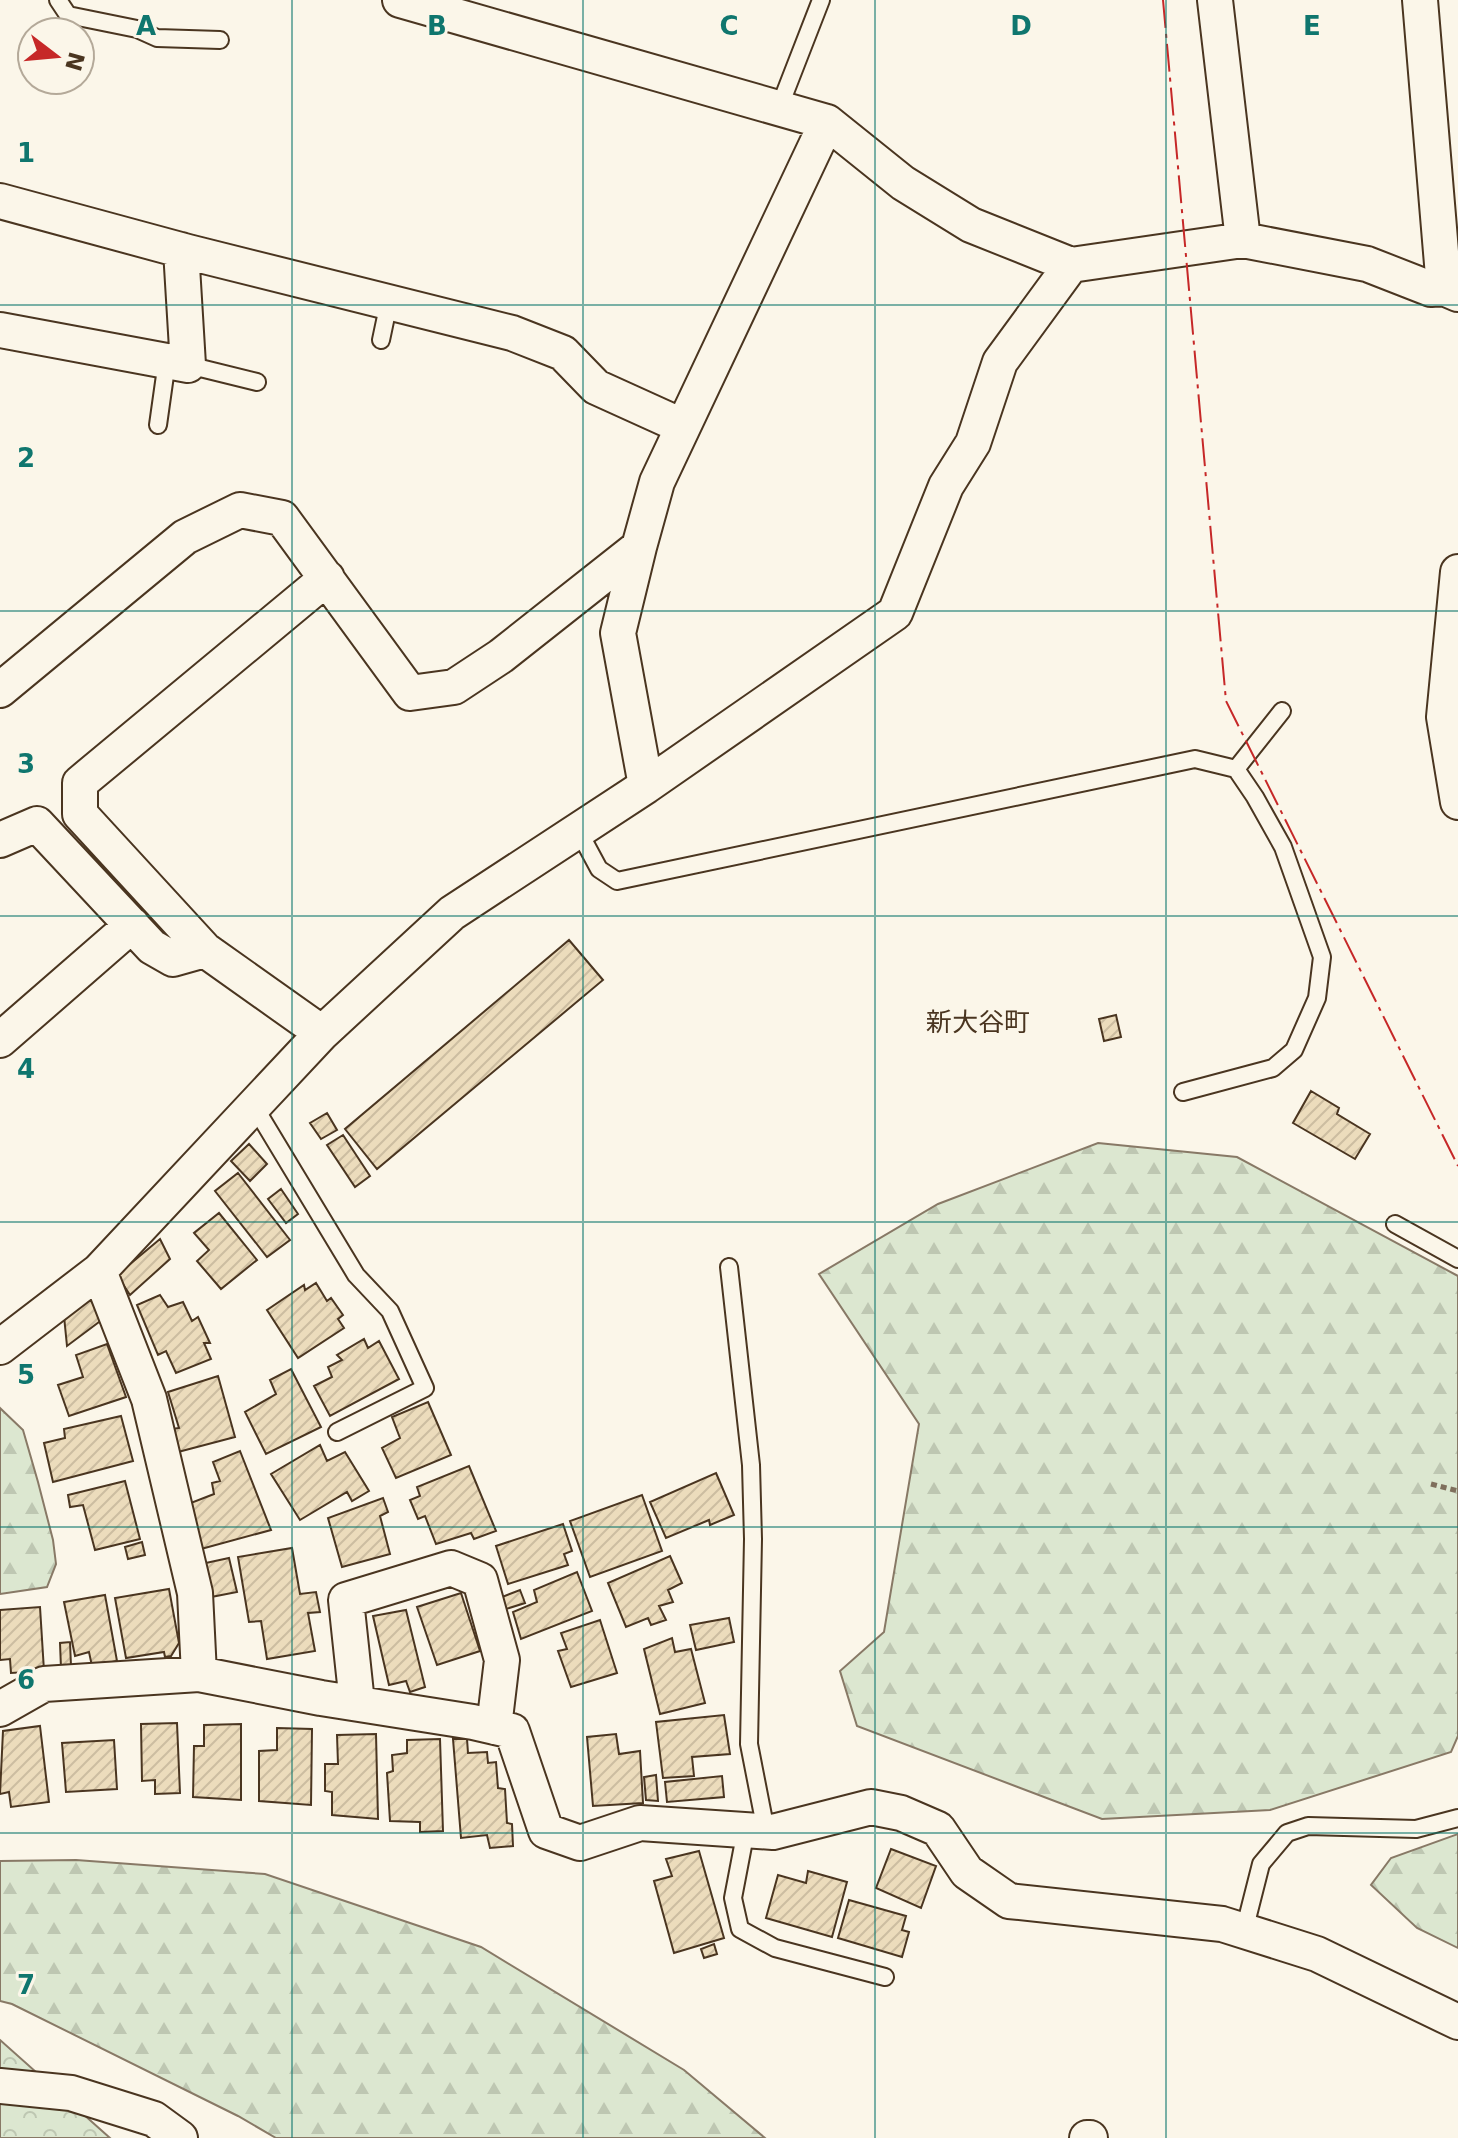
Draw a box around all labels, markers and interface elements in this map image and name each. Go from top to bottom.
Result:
text: A [136,11,156,41]
text: B [427,11,447,41]
text: C [719,11,739,41]
text: D [1010,11,1032,41]
text: E [1303,11,1321,41]
north arrow [16,16,96,96]
text: N [60,49,89,74]
text: 1 [17,138,35,168]
text: 2 [17,443,35,473]
text: 3 [17,749,35,779]
district label: 新大谷町 [926,1007,1030,1037]
text: 4 [17,1054,35,1084]
text: 5 [17,1360,35,1390]
text: 6 [17,1665,35,1695]
text: 7 [17,1970,35,2000]

